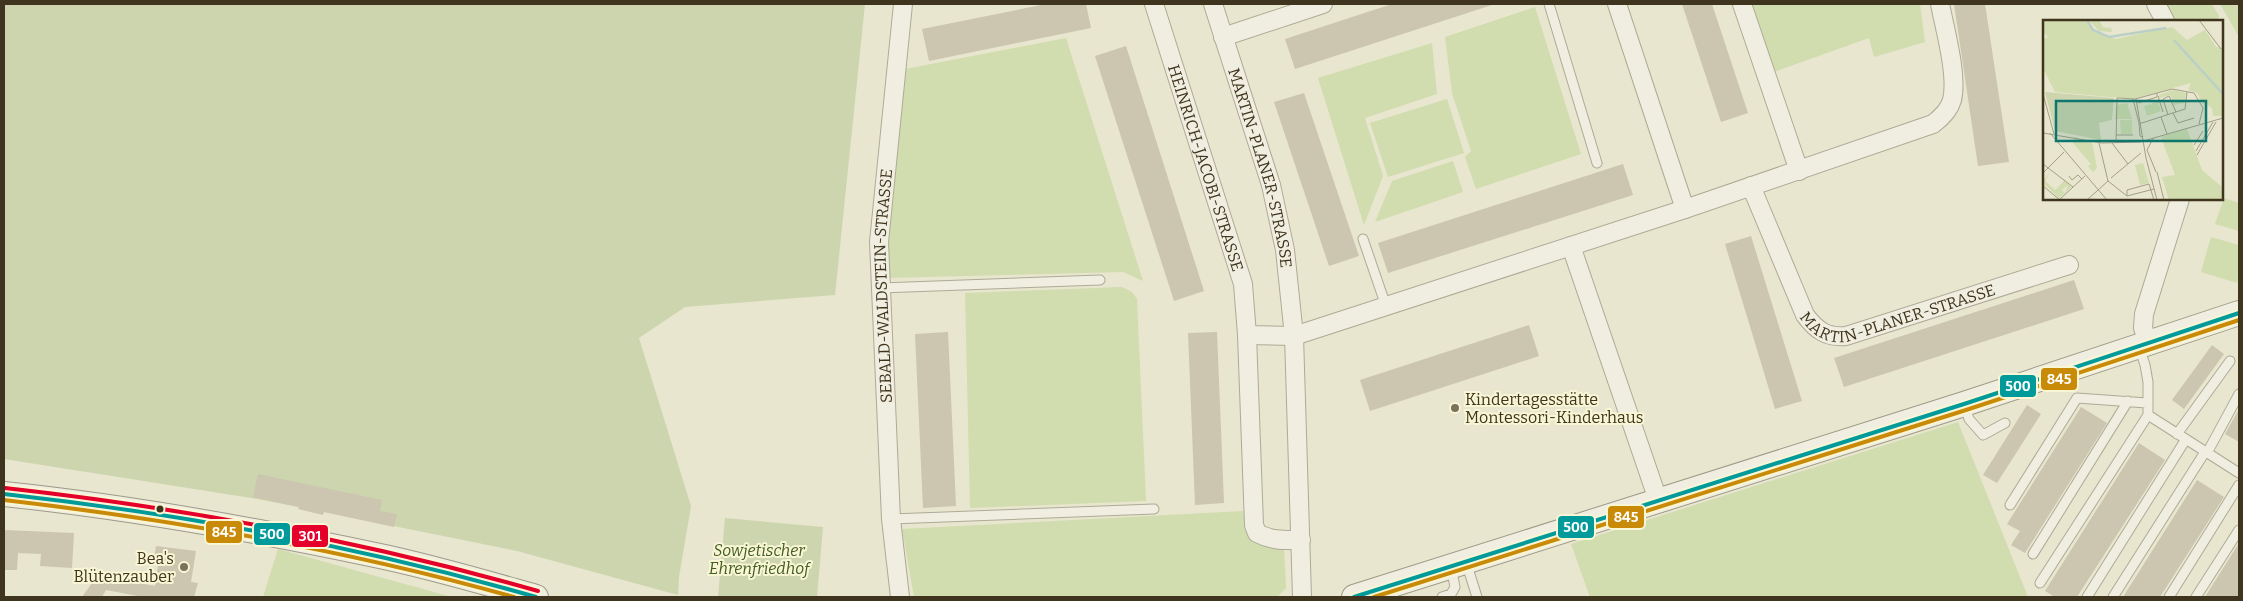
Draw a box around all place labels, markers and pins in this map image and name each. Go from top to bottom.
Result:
place label: Kindertagesstätte Montessori-Kinderhaus [1465,390,1643,427]
marker: Kindertagesstätte Montessori-Kinderhaus [1449,402,1461,414]
unlabelled marker [155,504,165,514]
place label: Bea's Blütenzauber [73,549,174,586]
marker: Bea's Blütenzauber [178,561,190,573]

